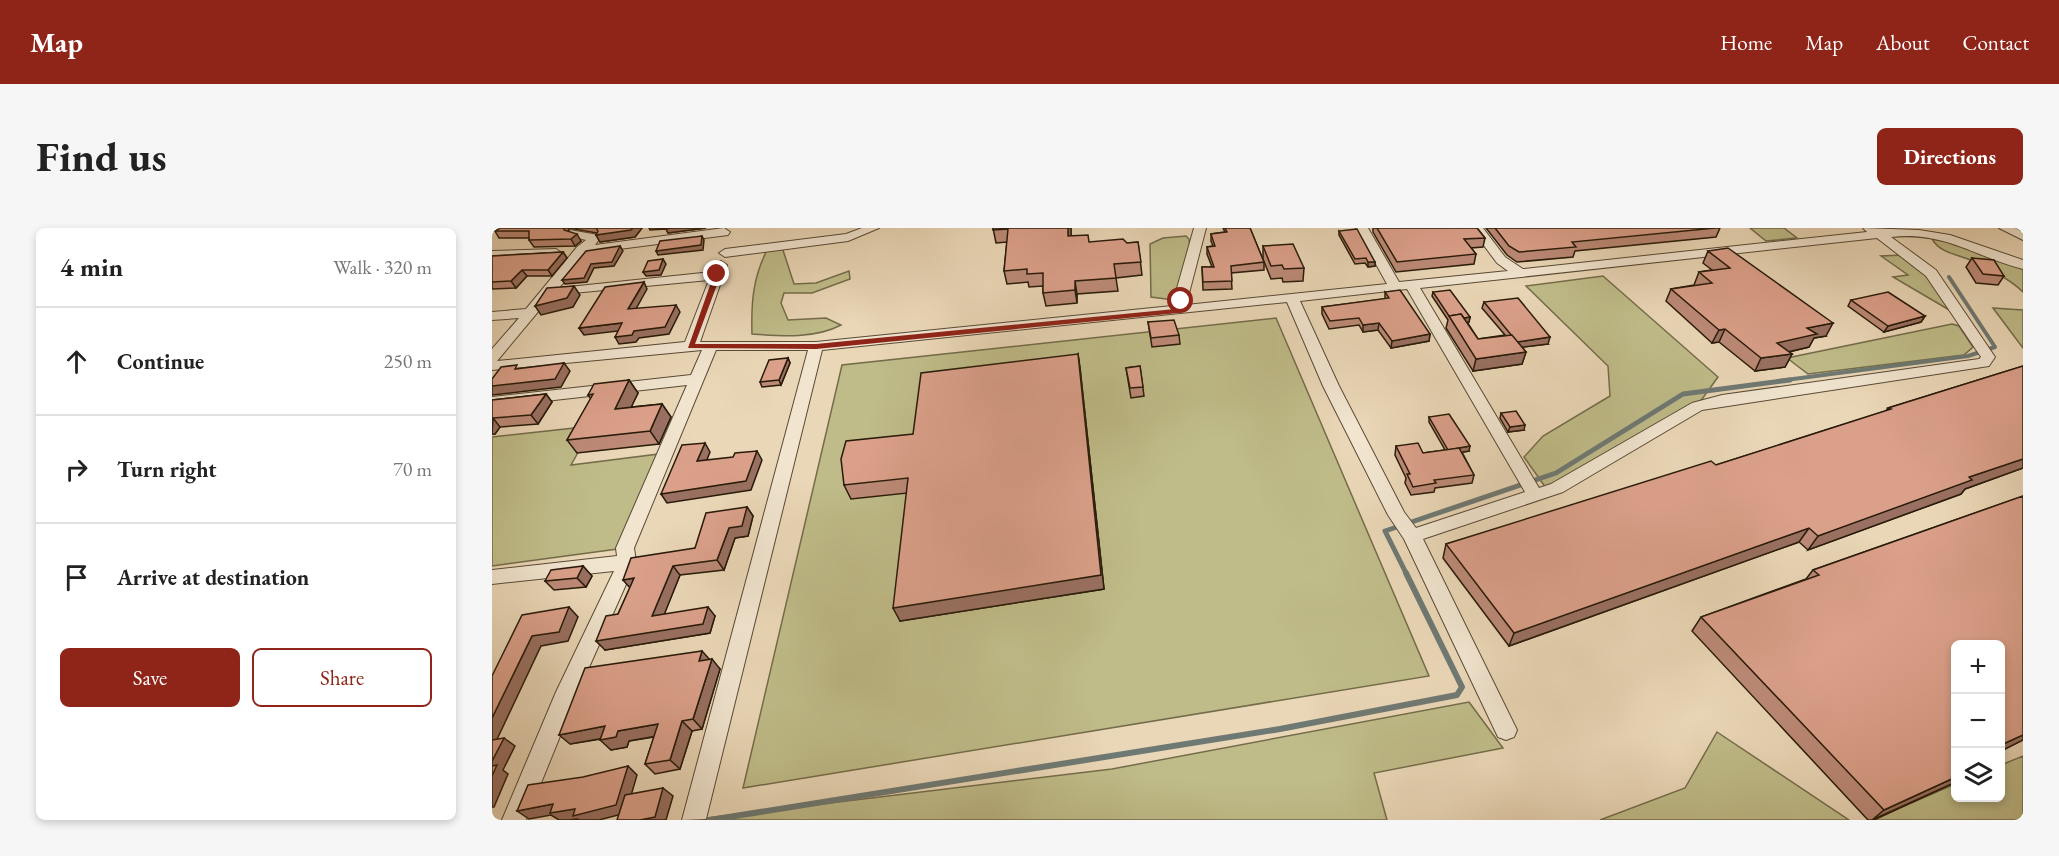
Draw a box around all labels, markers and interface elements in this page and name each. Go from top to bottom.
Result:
text: Map [30,24,83,60]
text: Home [1720,29,1772,56]
text: Map [1805,29,1843,56]
text: About [1876,29,1929,56]
text: Contact [1962,29,2029,56]
button: Directions [1877,128,2023,185]
text: Find us [36,129,167,184]
text: 4 min [60,250,123,284]
text: Walk · 320 m [333,254,432,280]
route end [703,260,729,286]
route start [1167,287,1193,313]
icon: ahead [60,345,93,378]
text: Continue [117,347,204,376]
text: 250 m [384,348,432,374]
icon: right [60,453,93,486]
text: Turn right [117,455,216,484]
text: 70 m [393,456,432,482]
icon: arrive [60,561,93,594]
text: Arrive at destination [117,563,309,592]
map controls [1951,640,2005,802]
button: + [1951,640,2005,694]
button: Save [60,648,240,707]
button: Share [252,648,432,707]
button: − [1951,694,2005,748]
button: layers [1951,748,2005,802]

